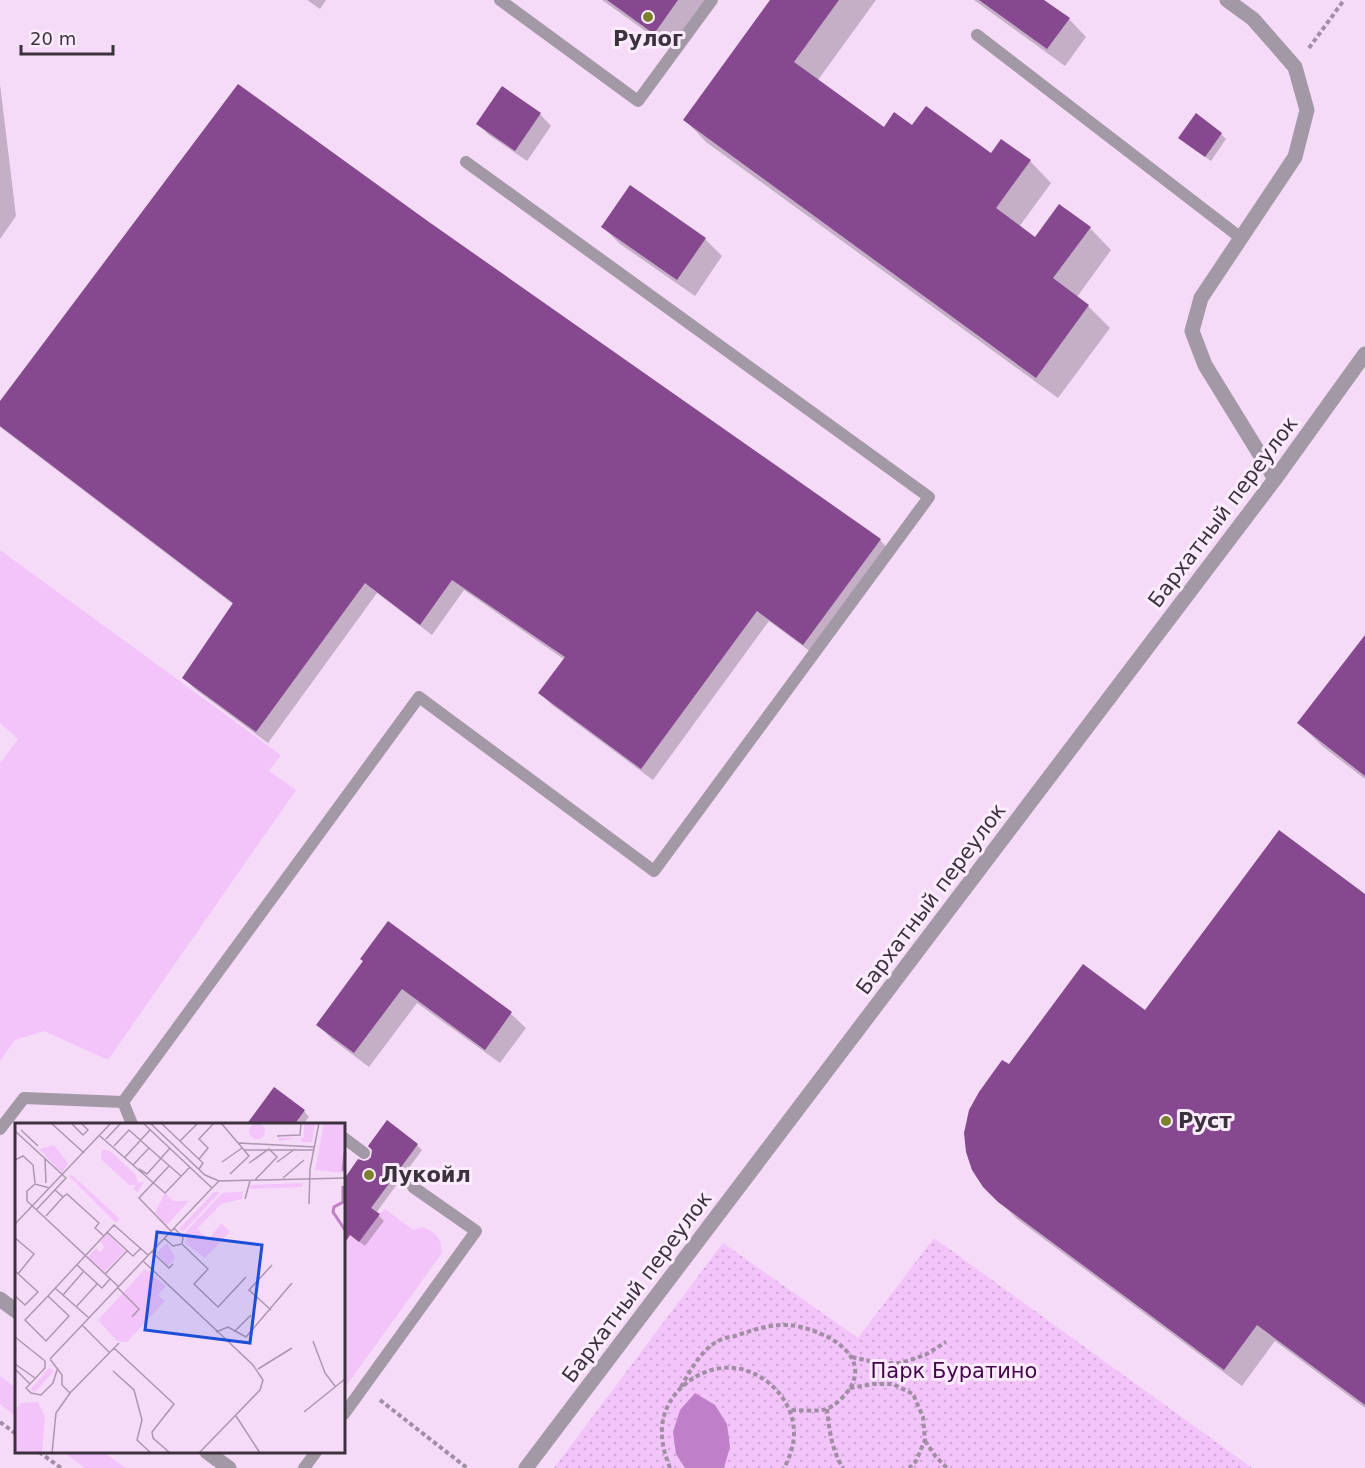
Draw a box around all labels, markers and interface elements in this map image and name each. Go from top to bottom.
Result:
marker: Рулог [641,10,655,24]
scale bar [21,18,112,56]
place label: Рулог [613,27,683,51]
text: 20 m [30,28,76,49]
street label: Бархатный переулок [1143,412,1303,612]
street label: Бархатный переулок [851,799,1011,999]
place label: Руст [1178,1109,1233,1133]
marker: Руст [1159,1114,1173,1128]
inset map [15,1123,345,1453]
place label: Лукойл [381,1163,471,1187]
marker: Лукойл [362,1168,376,1182]
street label: Бархатный переулок [557,1187,717,1387]
park label: Парк Буратино [871,1359,1037,1383]

